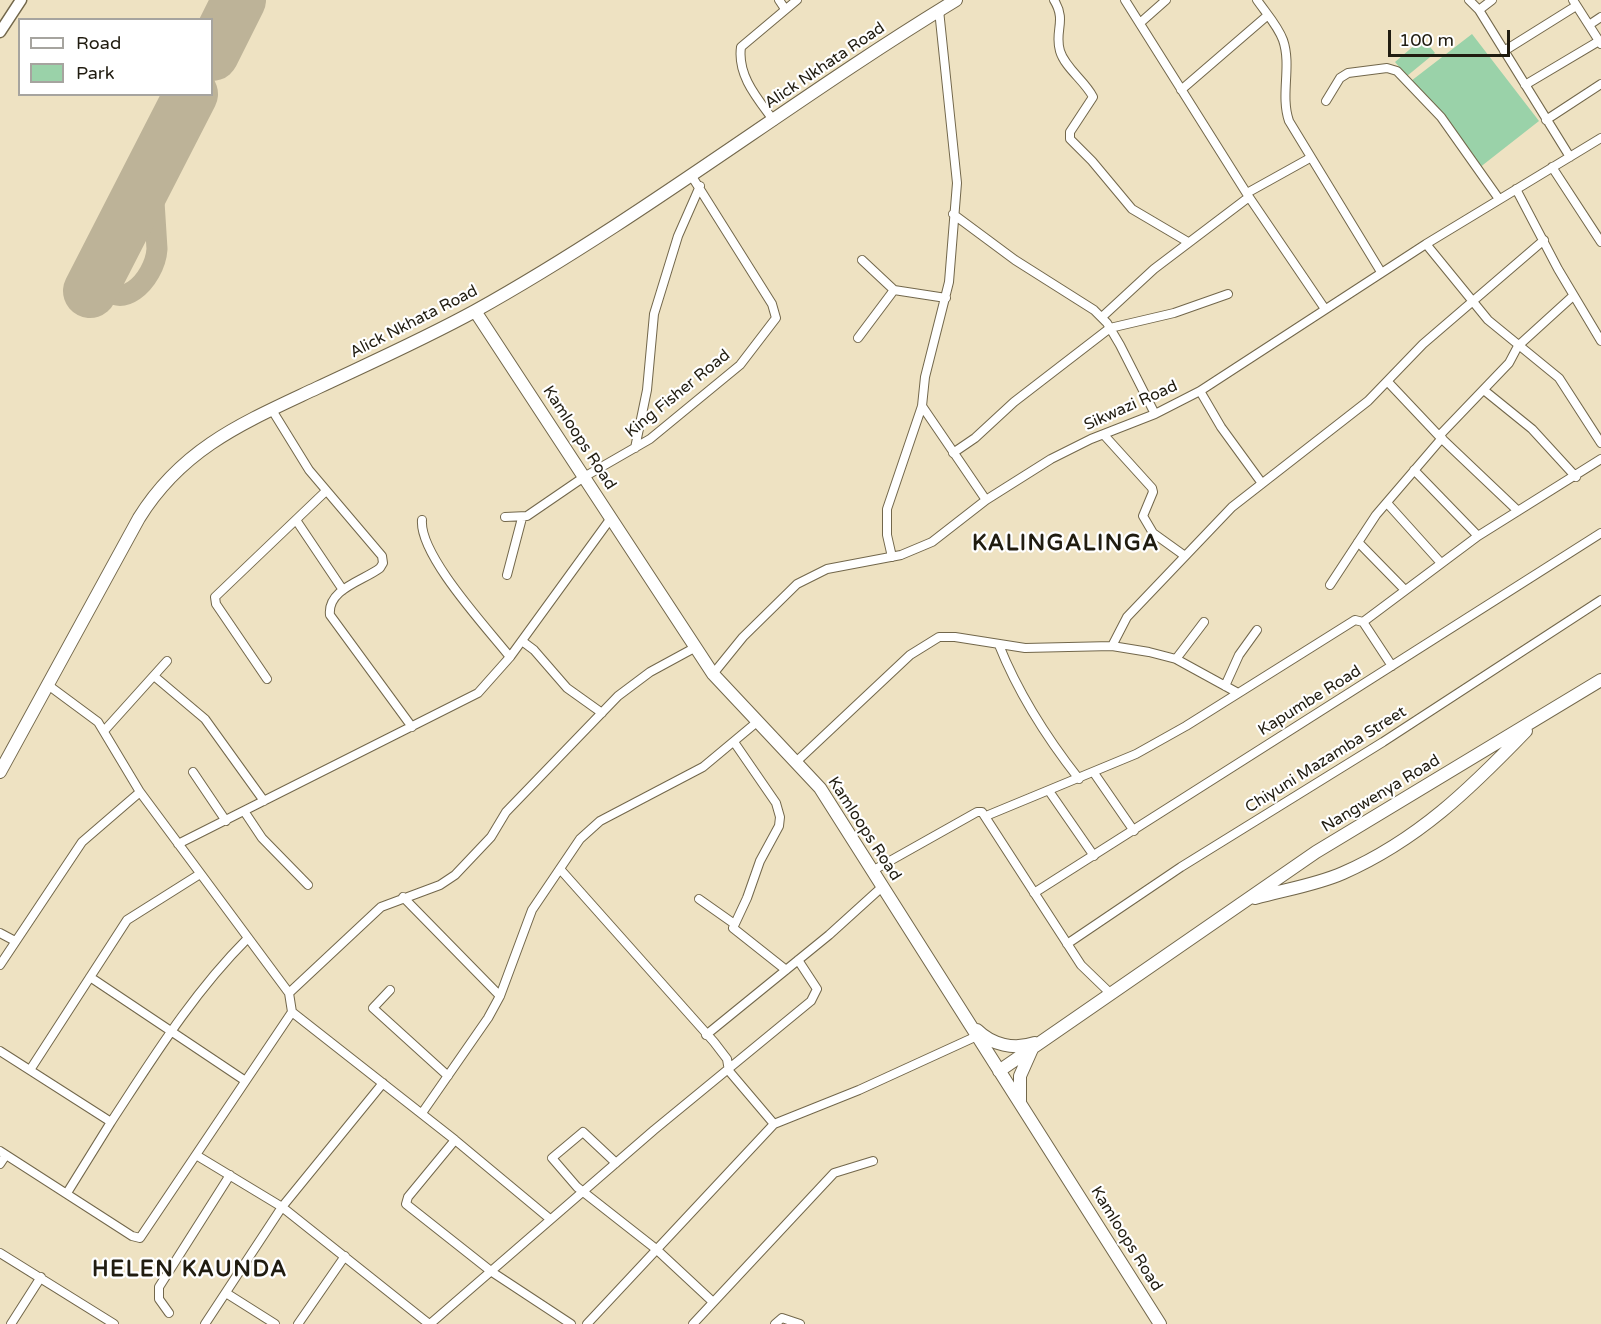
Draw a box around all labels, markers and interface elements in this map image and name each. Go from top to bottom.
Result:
legend [18,18,213,96]
scale bar [1391,18,1512,56]
street label: Alick Nkhata Road [761,19,889,113]
text: 100 m [1399,29,1454,51]
text: Road [76,32,121,54]
text: Park [76,62,114,84]
street label: Alick Nkhata Road [347,282,481,362]
street label: King Fisher Road [622,346,734,442]
street label: Sikwazi Road [1081,377,1181,435]
street label: Kamloops Road [538,382,620,494]
district label: KALINGALINGA [972,531,1160,557]
street label: Kapumbe Road [1255,662,1365,740]
street label: Chiyuni Mazamba Street [1242,703,1410,817]
street label: Nangwenya Road [1318,751,1444,837]
street label: Kamloops Road [823,773,905,885]
street label: Kamloops Road [1086,1183,1166,1295]
district label: HELEN KAUNDA [92,1257,288,1283]

